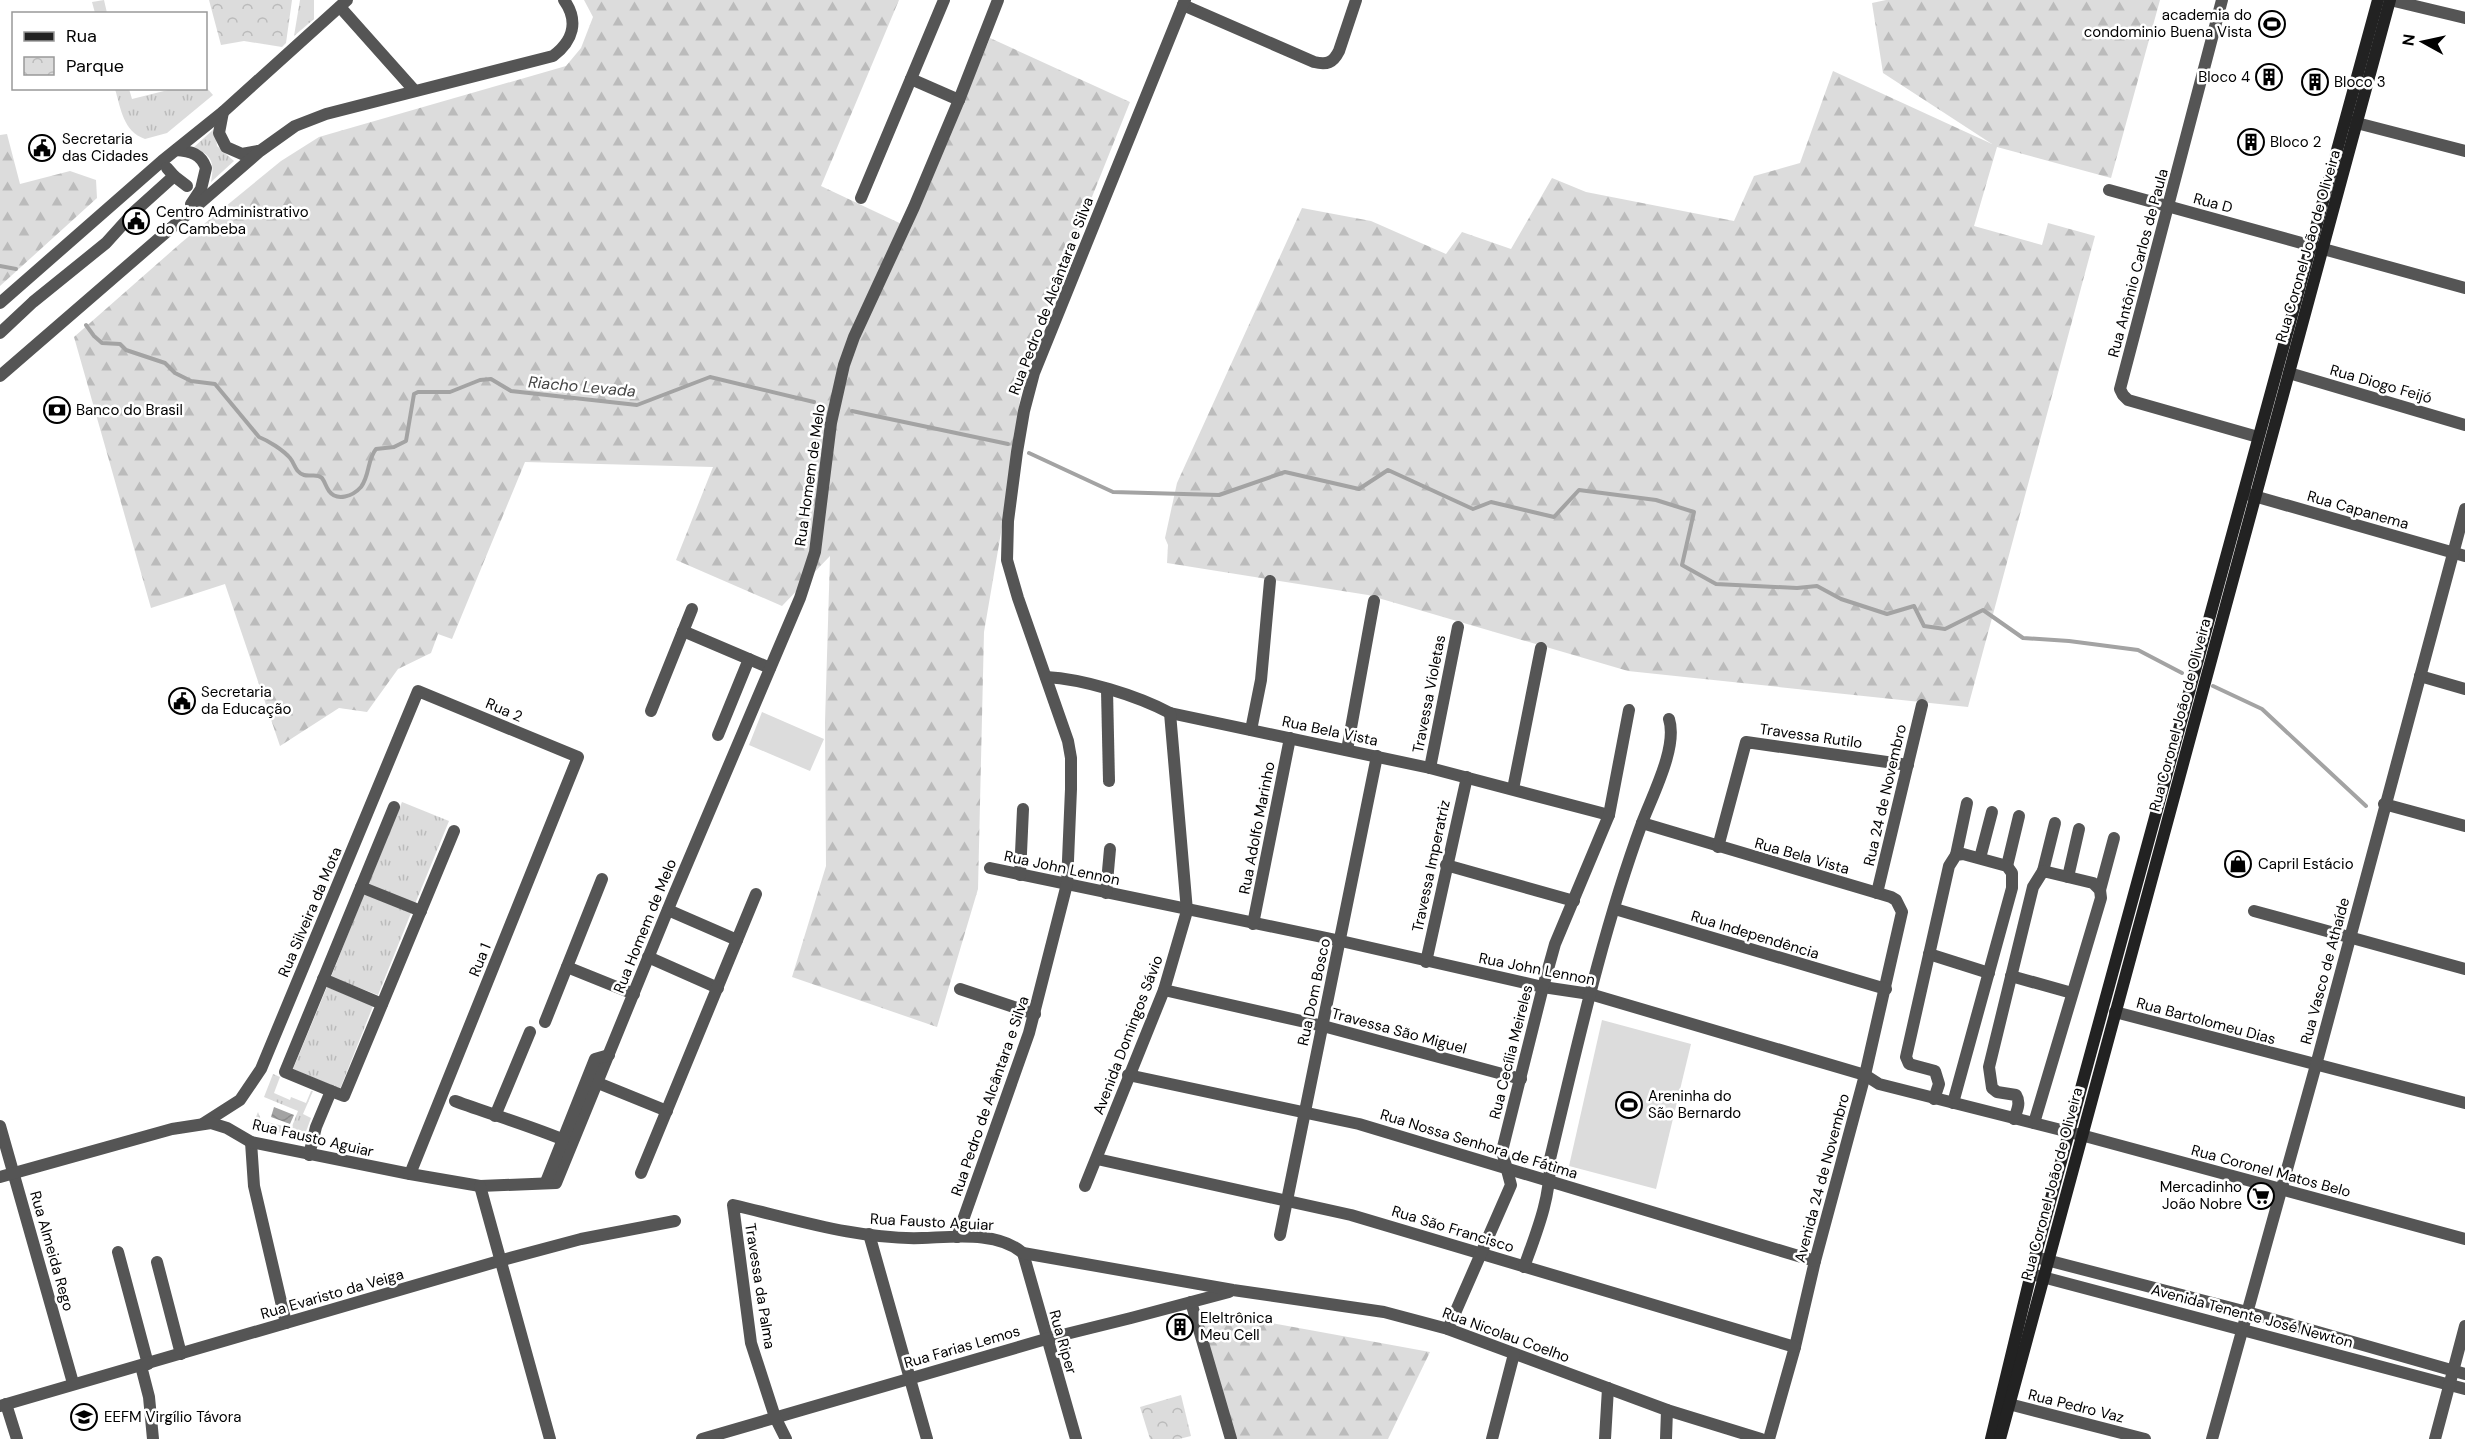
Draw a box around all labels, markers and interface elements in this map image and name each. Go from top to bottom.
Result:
place label: academia do condominio Buena Vista [2084,5,2252,42]
sports icon: academia do condominio Buena Vista [2257,9,2287,39]
legend [12,12,207,90]
north arrow [2393,12,2453,72]
text: Rua [66,24,97,48]
text: N [2397,33,2420,47]
text: Parque [66,54,124,78]
building icon: Bloco 4 [2254,62,2284,92]
place label: Bloco 4 [2198,67,2250,87]
building icon: Bloco 3 [2300,67,2330,97]
place label: Bloco 3 [2334,72,2386,92]
building icon: Bloco 2 [2236,127,2266,157]
place label: Secretaria das Cidades [62,129,148,166]
place label: Bloco 2 [2270,132,2321,152]
public building icon: Secretaria das Cidades [27,133,57,163]
street label: Rua Coronel João de Oliveira [2271,147,2345,345]
street label: Rua Antônio Carlos de Paula [2103,166,2173,360]
street label: Rua D [2191,188,2235,218]
street label: Rua Pedro de Alcântara e Silva [1004,194,1098,398]
place label: Centro Administrativo do Cambeba [156,202,309,239]
public building icon: Centro Administrativo do Cambeba [121,206,151,236]
street label: Rua Diogo Feijó [2328,360,2435,408]
water label: Riacho Levada [527,371,637,402]
bank icon: Banco do Brasil [42,395,72,425]
place label: Banco do Brasil [76,400,183,420]
street label: Rua Homem de Melo [790,403,830,547]
street label: Rua Capanema [2305,486,2411,534]
street label: Rua Coronel João de Oliveira [2145,616,2215,814]
street label: Travessa Violetas [1408,633,1450,755]
place label: Secretaria da Educação [201,682,292,719]
public building icon: Secretaria da Educação [167,686,197,716]
street label: Rua 2 [482,693,526,727]
street label: Rua Bela Vista [1280,711,1380,751]
street label: Travessa Rutilo [1758,719,1864,753]
street label: Rua 24 de Novembro [1859,722,1911,868]
street label: Rua Adolfo Marinho [1234,760,1280,896]
street label: Travessa Imperatriz [1407,798,1455,934]
street label: Rua Bela Vista [1752,833,1852,879]
street label: Rua Silveira da Mota [274,844,346,980]
street label: Rua John Lennon [1002,846,1122,890]
shop icon: Capril Estácio [2223,849,2253,879]
place label: Capril Estácio [2258,854,2354,874]
street label: Rua Homem de Melo [609,856,681,996]
street label: Rua Vasco de Athaíde [2296,895,2354,1047]
street label: Rua Independência [1688,906,1822,964]
street label: Rua Dom Bosco [1293,936,1335,1047]
street label: Rua 1 [464,940,496,980]
street label: Rua John Lennon [1477,948,1597,990]
street label: Avenida Domingos Sávio [1088,952,1168,1118]
street label: Rua Cecília Meireles [1485,983,1537,1121]
street label: Rua Pedro de Alcântara e Silva [946,993,1034,1199]
street label: Rua Bartolomeu Dias [2134,993,2278,1049]
street label: Travessa São Miguel [1329,1003,1469,1059]
street label: Rua Coronel João de Oliveira [2017,1085,2087,1283]
place label: Areninha do São Bernardo [1648,1086,1741,1123]
sports icon: Areninha do São Bernardo [1614,1090,1644,1120]
street label: Avenida 24 de Novembro [1790,1091,1854,1265]
street label: Rua Nossa Senhora de Fátima [1378,1104,1580,1184]
street label: Rua Fausto Aguiar [250,1114,376,1162]
street label: Rua Coronel Matos Belo [2189,1140,2353,1202]
place label: Mercadinho João Nobre [2160,1177,2242,1214]
supermarket icon: Mercadinho João Nobre [2246,1181,2276,1211]
street label: Rua Almeida Rego [25,1189,79,1313]
street label: Rua São Francisco [1389,1201,1517,1257]
street label: Rua Fausto Aguiar [870,1209,995,1235]
street label: Travessa da Palma [740,1222,780,1350]
street label: Rua Evaristo da Veiga [258,1264,406,1324]
street label: Avenida Tenente José Newton [2149,1279,2355,1353]
street label: Rua Nicolau Coelho [1440,1303,1573,1367]
street label: Rua Riper [1044,1308,1082,1377]
place label: Eleltrônica Meu Cell [1200,1308,1273,1345]
building icon: Eleltrônica Meu Cell [1165,1312,1195,1342]
street label: Rua Farias Lemos [902,1321,1022,1373]
street label: Rua Pedro Vaz [2026,1384,2126,1428]
school or university icon: EEFM Virgílio Távora [69,1402,99,1432]
place label: EEFM Virgílio Távora [104,1407,241,1427]

